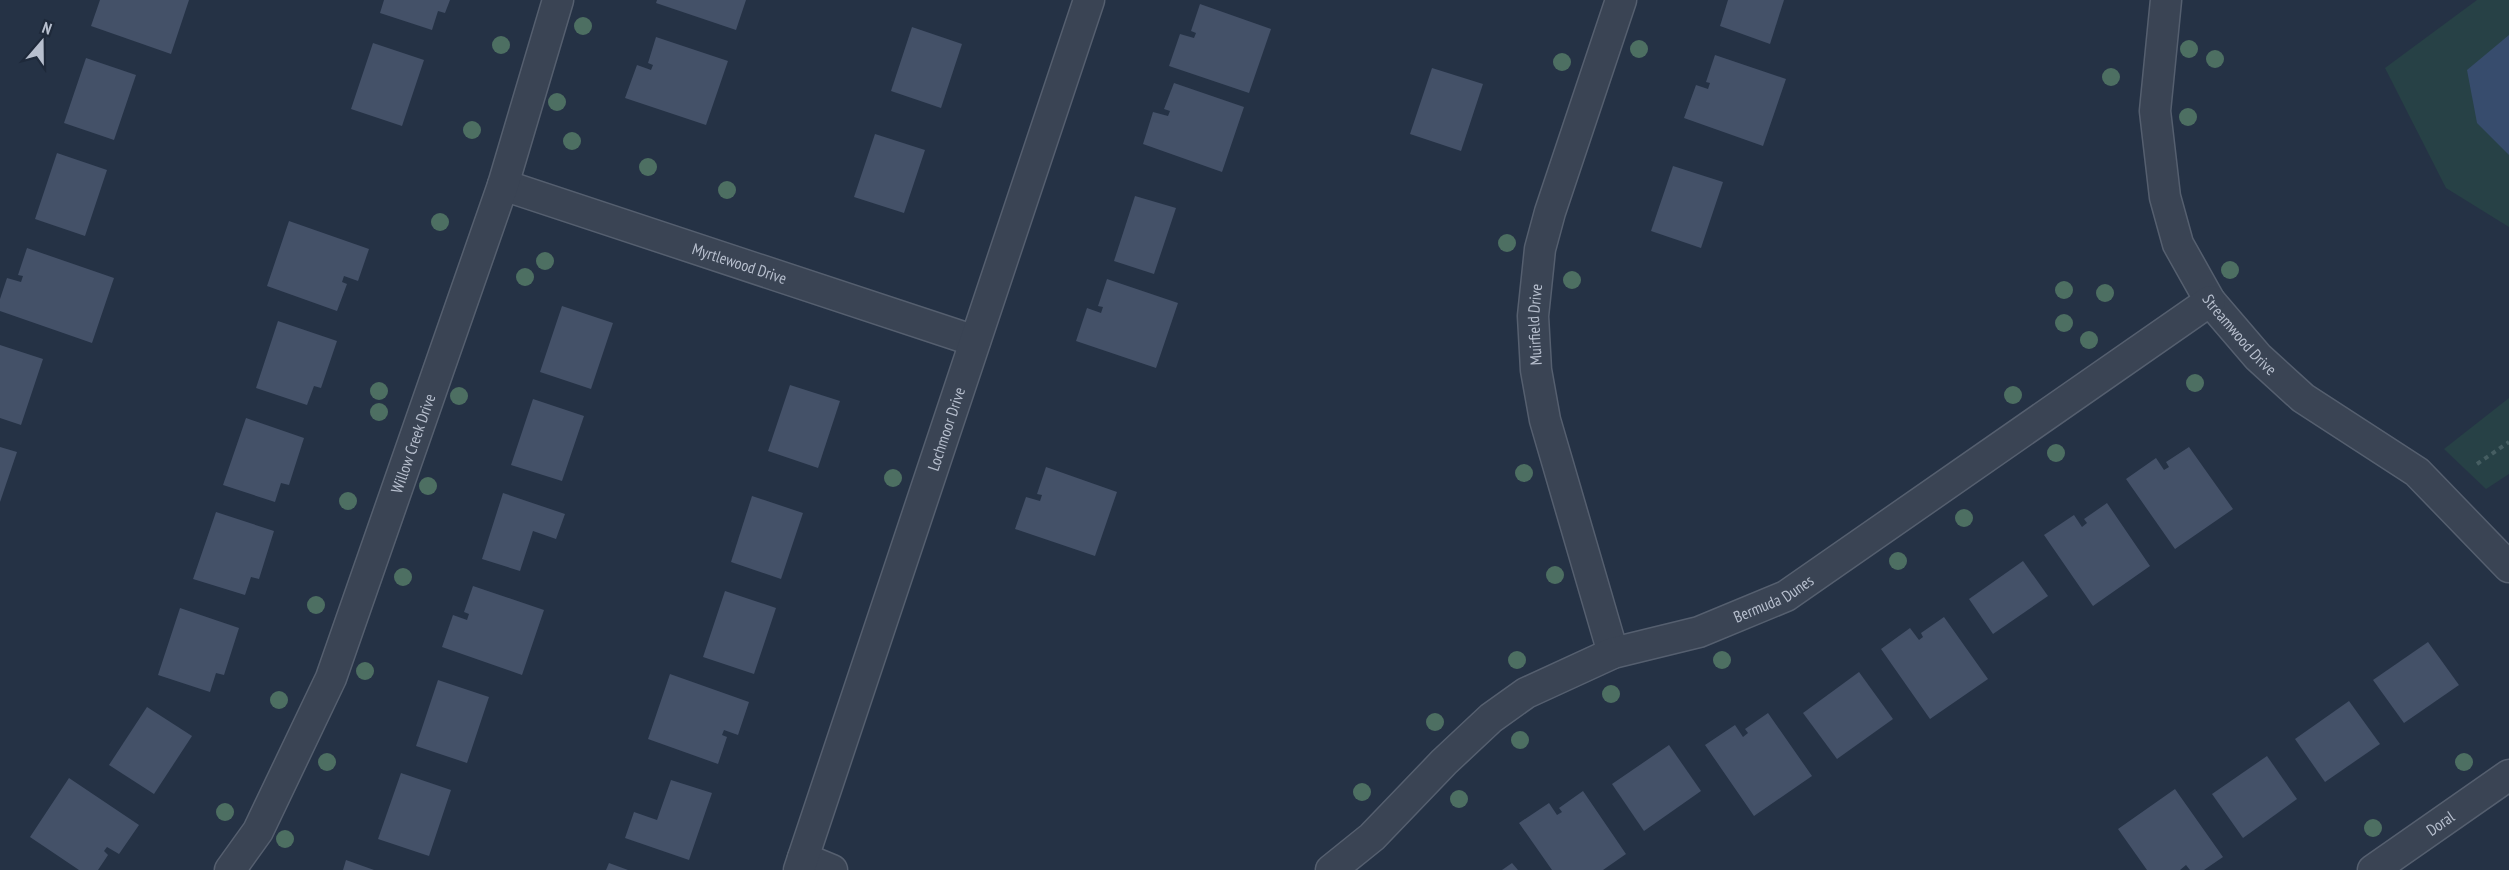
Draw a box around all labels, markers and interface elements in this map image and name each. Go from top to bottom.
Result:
north arrow [12,12,72,72]
text: N [40,17,55,39]
street label: Myrtlewood Drive [690,238,789,288]
street label: Muirfield Drive [1523,283,1546,366]
street label: Streamwood Drive [2198,291,2281,379]
street label: Lochmoor Drive [923,385,969,473]
street label: Willow Creek Drive [386,391,439,496]
street label: Bermuda Dunes [1730,570,1817,627]
street label: Doral [2422,806,2458,840]

